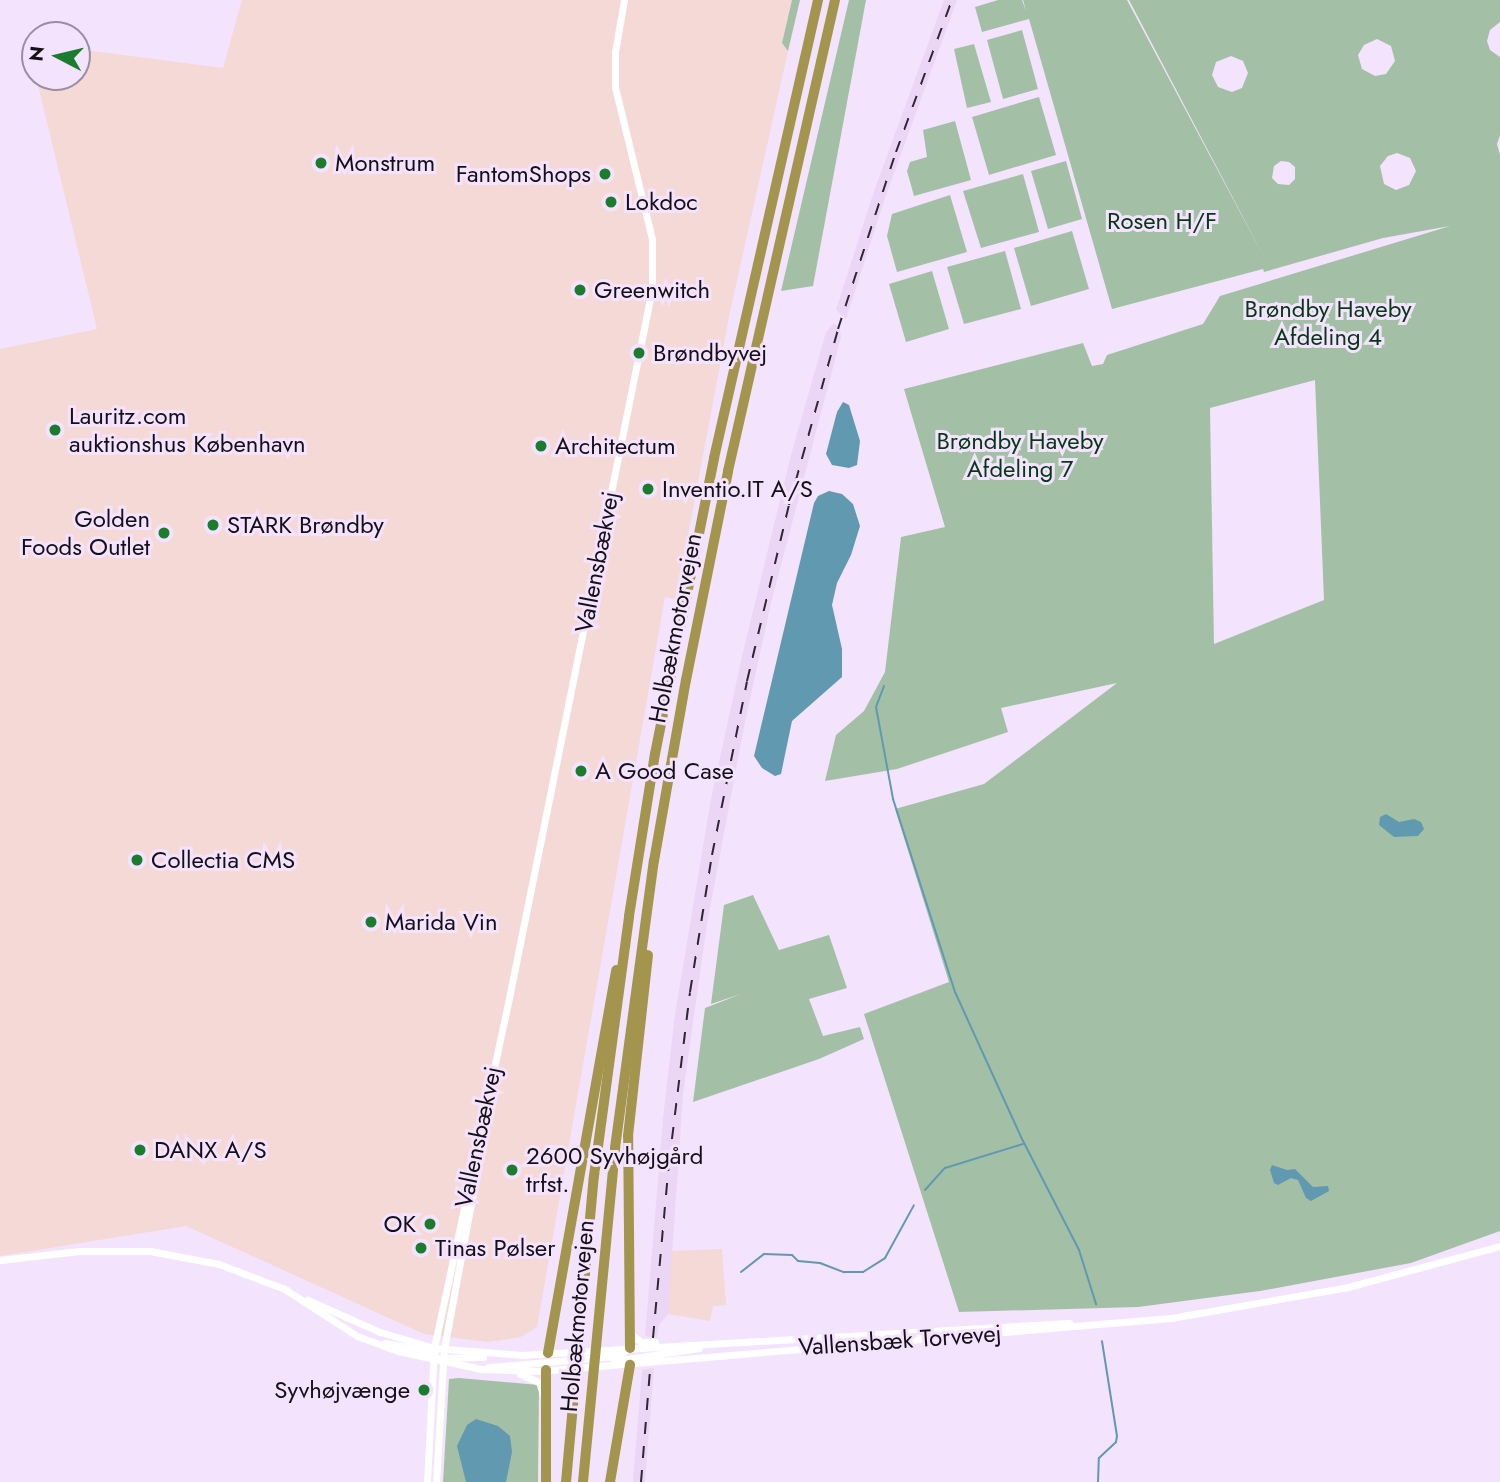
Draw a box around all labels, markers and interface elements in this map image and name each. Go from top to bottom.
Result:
north arrow [21,21,91,91]
text: N [22,44,51,63]
place label: Monstrum [335,149,435,177]
marker: Monstrum [313,155,329,171]
place label: FantomShops [456,160,591,188]
marker: FantomShops [597,166,613,182]
place label: Lokdoc [625,188,698,216]
marker: Lokdoc [603,194,619,210]
park label: Rosen H/F [1107,207,1217,235]
place label: Greenwitch [594,276,710,304]
marker: Greenwitch [572,282,588,298]
park label: Brøndby Haveby Afdeling 4 [1244,295,1412,351]
place label: Brøndbyvej [653,339,767,367]
marker: Brøndbyvej [631,345,647,361]
place label: Lauritz.com auktionshus København [69,402,306,458]
marker: Lauritz.com auktionshus København [47,422,63,438]
park label: Brøndby Haveby Afdeling 7 [936,427,1104,483]
place label: Architectum [555,432,676,460]
marker: Architectum [533,438,549,454]
place label: Inventio.IT A/S [662,475,813,503]
marker: Inventio.IT A/S [640,481,656,497]
street label: Vallensbækvej [569,489,625,635]
place label: Golden Foods Outlet [21,505,150,561]
place label: STARK Brøndby [227,511,384,539]
marker: STARK Brøndby [205,517,221,533]
marker: Golden Foods Outlet [156,525,172,541]
street label: Holbækmotorvejen [642,531,708,725]
place label: A Good Case [595,757,734,785]
marker: A Good Case [573,763,589,779]
place label: Collectia CMS [151,846,295,874]
marker: Collectia CMS [129,852,145,868]
place label: Marida Vin [385,908,498,936]
marker: Marida Vin [363,914,379,930]
street label: Vallensbækvej [449,1064,507,1210]
place label: DANX A/S [154,1136,267,1164]
marker: DANX A/S [132,1142,148,1158]
place label: 2600 Syvhøjgård trfst. [526,1142,703,1198]
marker: 2600 Syvhøjgård trfst. [504,1162,520,1178]
place label: OK [383,1210,416,1238]
marker: OK [422,1216,438,1232]
street label: Holbækmotorvejen [554,1219,600,1413]
place label: Tinas Pølser [435,1234,555,1262]
marker: Tinas Pølser [413,1240,429,1256]
street label: Vallensbæk Torvevej [798,1319,1002,1361]
place label: Syvhøjvænge [274,1376,410,1404]
marker: Syvhøjvænge [416,1382,432,1398]

